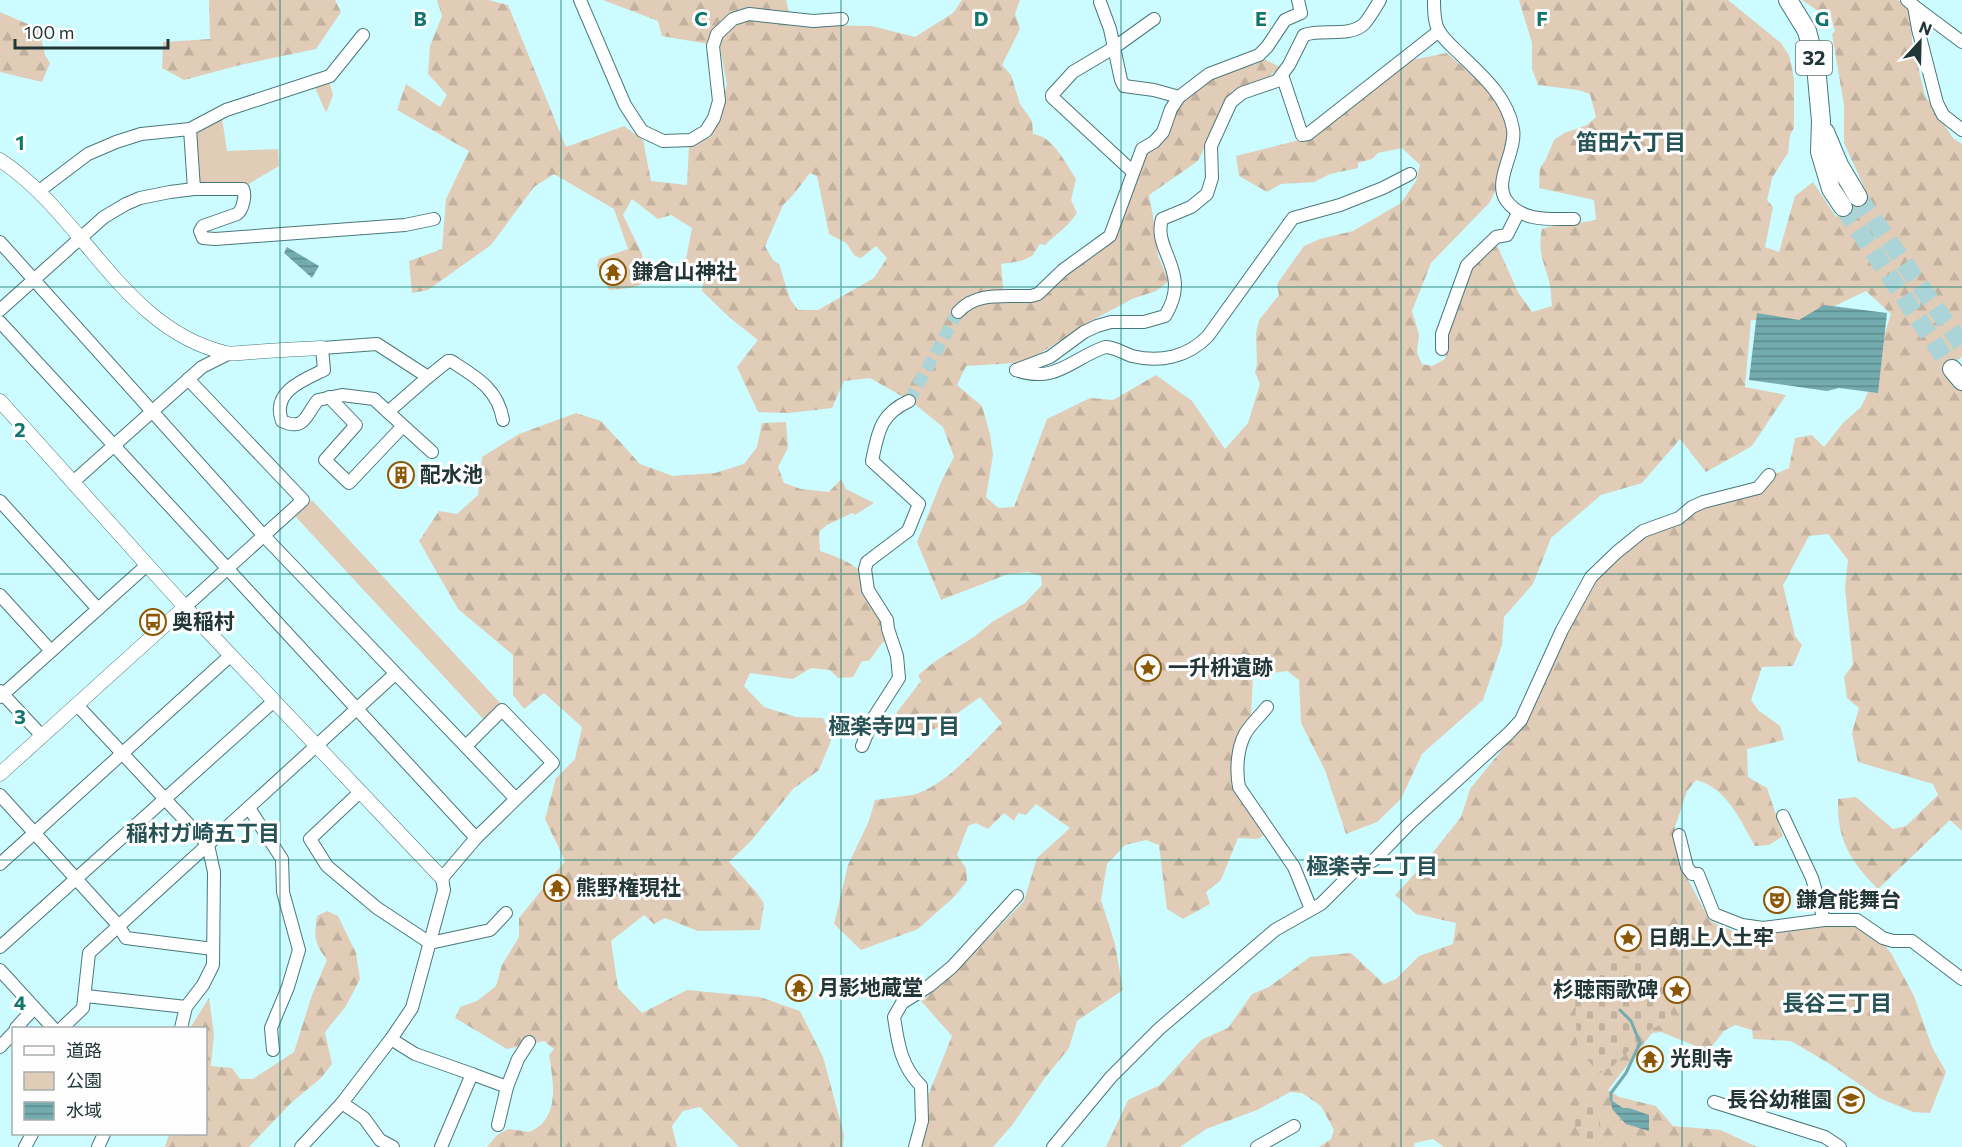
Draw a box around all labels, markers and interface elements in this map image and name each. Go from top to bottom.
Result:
text: B [413,6,427,30]
text: C [694,6,708,30]
text: D [974,6,988,30]
text: E [1255,6,1267,30]
text: F [1536,6,1548,30]
text: G [1815,6,1829,30]
scale bar [15,12,168,50]
north arrow [1890,12,1950,72]
text: N [1917,17,1935,39]
text: 100 m [24,21,74,43]
road number: 32 [1796,41,1832,75]
district label: 笛田六丁目 [1576,128,1686,155]
text: 1 [15,130,25,154]
temple icon: 鎌倉山神社 [598,257,628,287]
place label: 鎌倉山神社 [632,258,737,283]
text: 2 [14,417,26,441]
building icon: 配水池 [386,460,416,490]
place label: 配水池 [420,461,483,486]
bus stop icon: 奥稲村 [138,607,168,637]
place label: 奥稲村 [172,608,235,633]
place icon: 一升枡遺跡 [1133,653,1163,683]
place label: 一升枡遺跡 [1168,654,1273,679]
text: 3 [14,704,26,728]
district label: 極楽寺四丁目 [828,712,960,739]
district label: 稲村ガ崎五丁目 [126,819,280,846]
district label: 極楽寺二丁目 [1306,852,1438,879]
temple icon: 熊野権現社 [542,873,572,903]
place label: 熊野権現社 [576,874,681,899]
theatre icon: 鎌倉能舞台 [1762,885,1792,915]
place label: 鎌倉能舞台 [1796,886,1901,911]
place icon: 日朗上人土牢 [1613,923,1643,953]
place label: 日朗上人土牢 [1648,924,1774,949]
temple icon: 月影地蔵堂 [784,973,814,1003]
place label: 月影地蔵堂 [818,974,923,999]
place icon: 杉聴雨歌碑 [1662,975,1692,1005]
place label: 杉聴雨歌碑 [1553,976,1658,1001]
district label: 長谷三丁目 [1782,989,1892,1016]
text: 4 [14,990,26,1014]
legend [12,1027,207,1135]
text: 道路 [66,1039,102,1061]
temple icon: 光則寺 [1635,1044,1665,1074]
place label: 光則寺 [1670,1045,1733,1070]
text: 公園 [66,1069,102,1091]
school or university icon: 長谷幼稚園 [1836,1085,1866,1115]
place label: 長谷幼稚園 [1727,1086,1832,1111]
text: 水域 [66,1099,102,1121]

